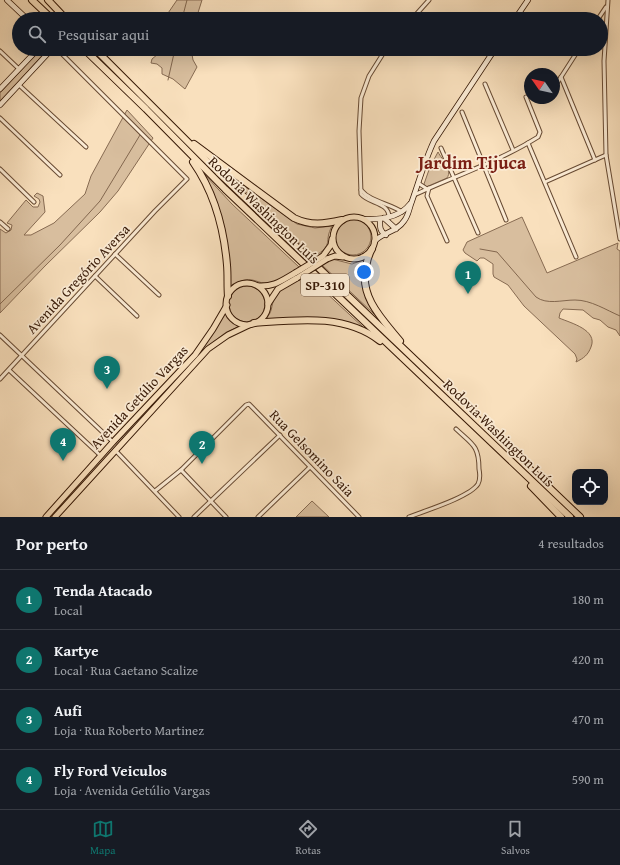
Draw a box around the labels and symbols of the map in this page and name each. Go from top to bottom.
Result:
north arrow [524,68,560,104]
district label: Jardim Tijuca [415,149,527,176]
street label: Rodovia Washington Luís [204,152,324,268]
street label: Avenida Gregório Aversa [22,219,134,338]
pin: 1 [455,261,481,294]
your location [354,262,374,282]
road number: SP-310 [301,274,349,296]
street label: Avenida Getúlio Vargas [86,341,192,453]
pin: 3 [94,356,120,389]
street label: Rodovia Washington Luís [439,375,559,491]
street label: Rua Gelsomino Saia [265,405,359,501]
pin: 4 [50,428,76,461]
pin: 2 [189,431,215,464]

